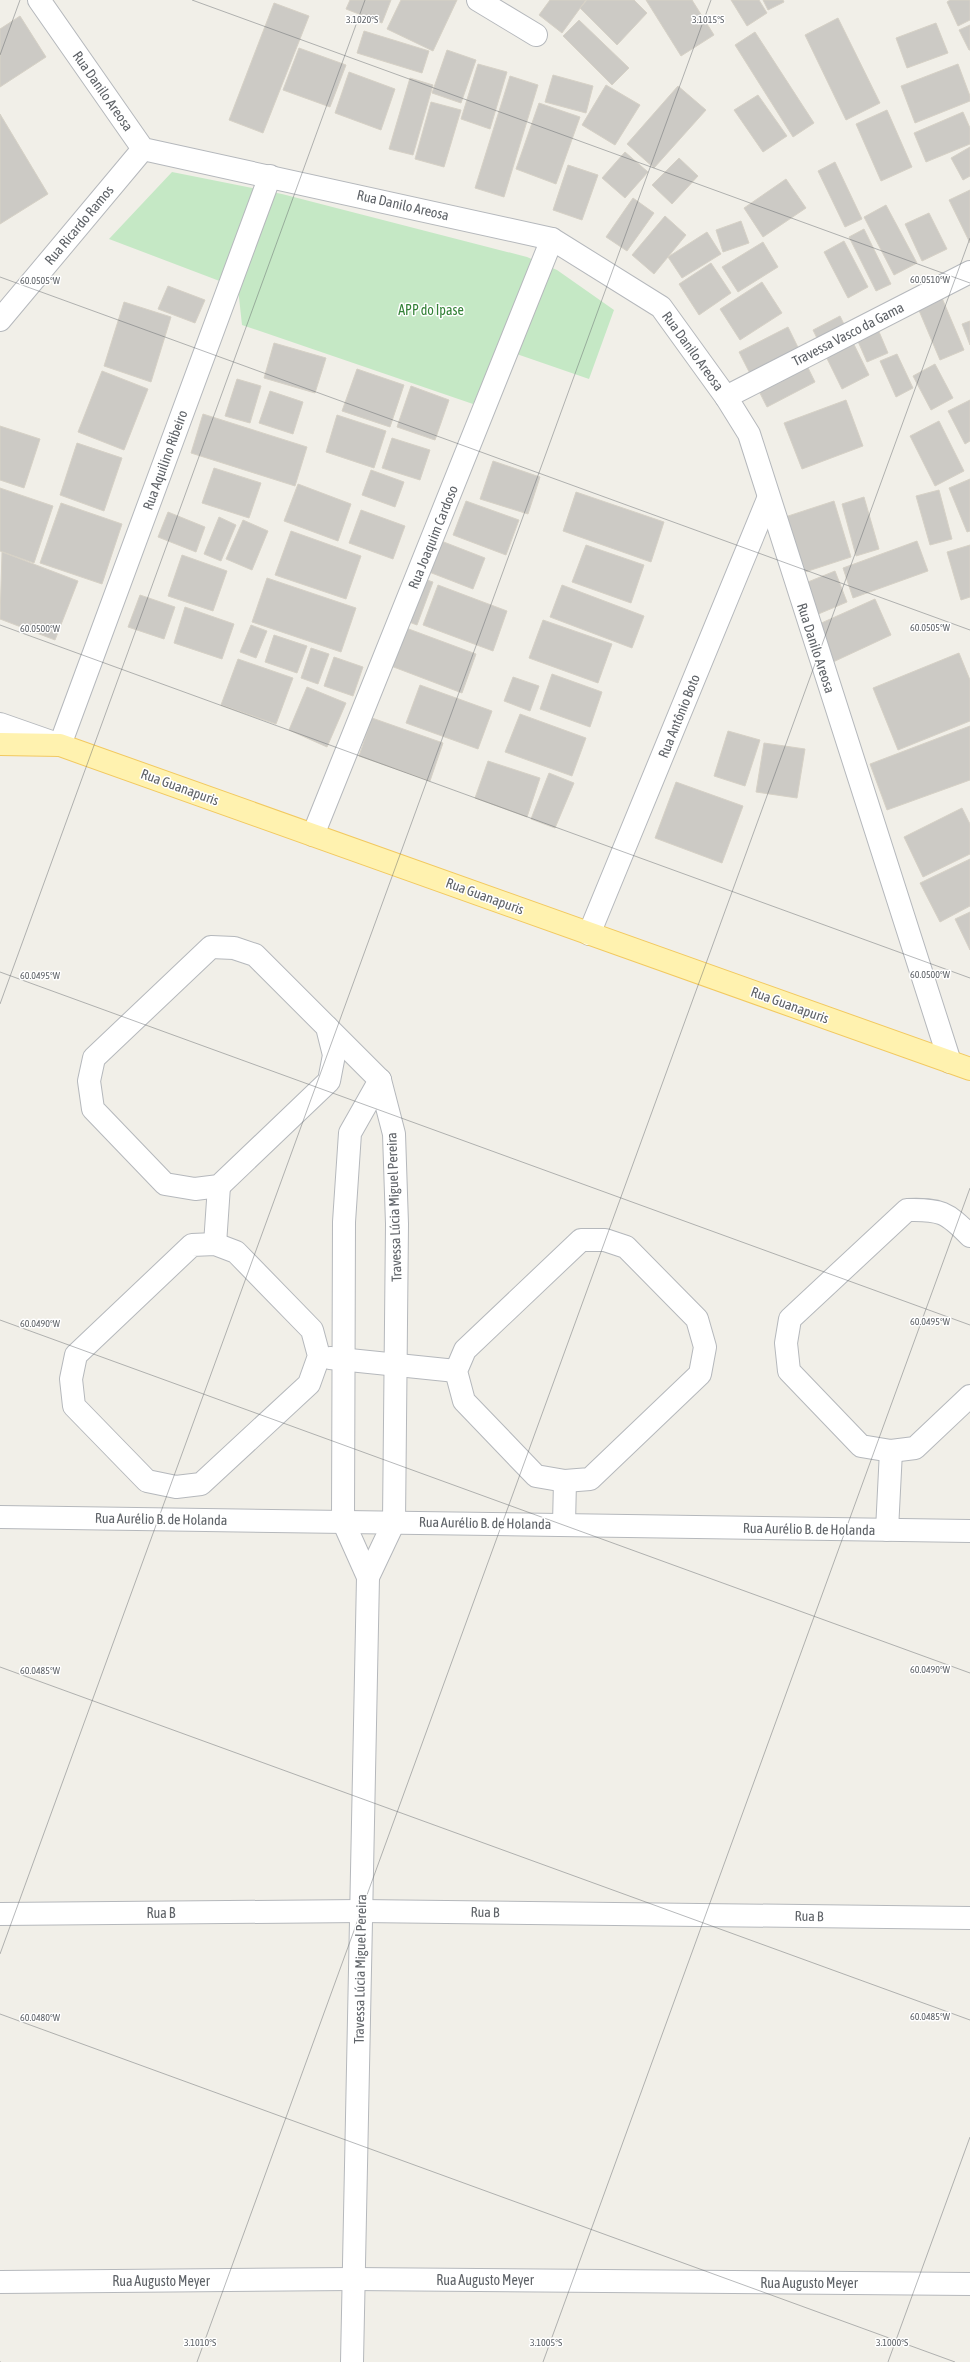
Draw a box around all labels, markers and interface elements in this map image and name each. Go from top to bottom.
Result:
text: 3.1020°S [346,14,378,25]
text: 3.1015°S [692,14,724,25]
street label: Rua Danilo Areosa [70,48,136,134]
street label: Rua Ricardo Ramos [41,182,117,268]
street label: Rua Danilo Areosa [355,187,451,223]
text: 60.0510°W [910,274,951,285]
text: 60.0505°W [20,275,61,286]
street label: Travessa Vasco da Gama [790,299,906,369]
park label: APP do Ipase [398,302,464,318]
street label: Rua Danilo Areosa [659,308,727,394]
street label: Rua Aquilino Ribeiro [140,408,190,512]
street label: Rua Joaquim Cardoso [405,483,461,591]
street label: Rua Danilo Areosa [794,601,838,695]
text: 60.0505°W [910,622,951,633]
text: 60.0500°W [20,623,61,634]
street label: Rua Antônio Boto [655,672,703,760]
street label: Rua Guanapuris [139,765,221,809]
street label: Rua Guanapuris [444,874,526,918]
text: 60.0500°W [910,969,951,980]
text: 60.0495°W [20,970,61,981]
street label: Rua Guanapuris [749,983,831,1027]
street label: Travessa Lúcia Miguel Pereira [383,1132,405,1282]
text: 60.0495°W [910,1316,951,1327]
text: 60.0490°W [20,1318,61,1329]
street label: Rua Aurélio B. de Holanda [95,1510,227,1528]
street label: Rua Aurélio B. de Holanda [419,1514,551,1532]
street label: Rua Aurélio B. de Holanda [743,1520,875,1538]
text: 60.0490°W [910,1664,951,1675]
text: 60.0485°W [20,1665,61,1676]
street label: Travessa Lúcia Miguel Pereira [351,1894,369,2044]
street label: Rua B [470,1904,500,1920]
street label: Rua B [147,1905,176,1921]
street label: Rua B [794,1908,824,1924]
text: 60.0485°W [910,2011,951,2022]
text: 60.0480°W [20,2012,61,2023]
street label: Rua Augusto Meyer [436,2272,535,2288]
street label: Rua Augusto Meyer [112,2273,211,2289]
street label: Rua Augusto Meyer [760,2275,859,2291]
text: 3.1010°S [184,2337,216,2348]
text: 3.1005°S [530,2337,562,2348]
text: 3.1000°S [876,2337,908,2348]

